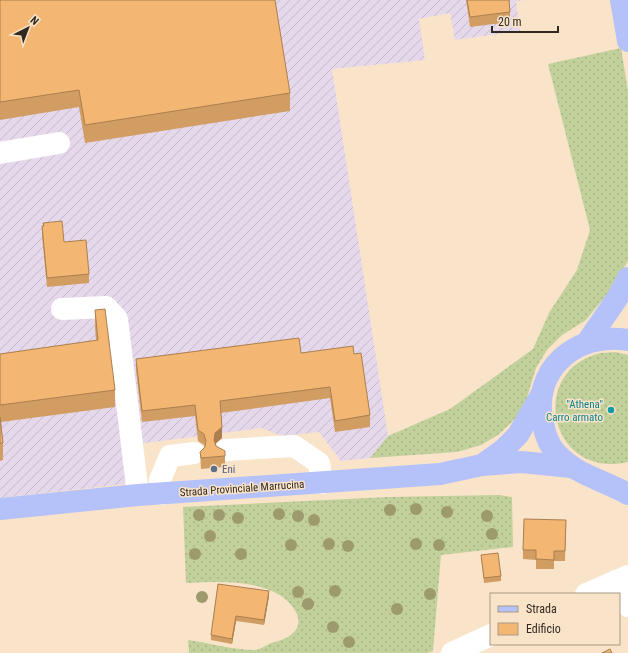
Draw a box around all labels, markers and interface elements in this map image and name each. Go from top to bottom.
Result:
north arrow [8,8,48,48]
scale bar [492,8,558,34]
text: N [27,14,41,28]
text: 20 m [498,15,522,29]
place label: "Athena" Carro armato [546,398,603,424]
marker: "Athena" Carro armato [606,405,616,415]
place label: Eni [222,463,235,476]
marker: Eni [209,464,219,474]
street label: Strada Provinciale Marrucina [179,478,305,499]
legend [490,593,620,645]
text: Strada [526,602,557,616]
text: Edificio [526,622,561,636]

